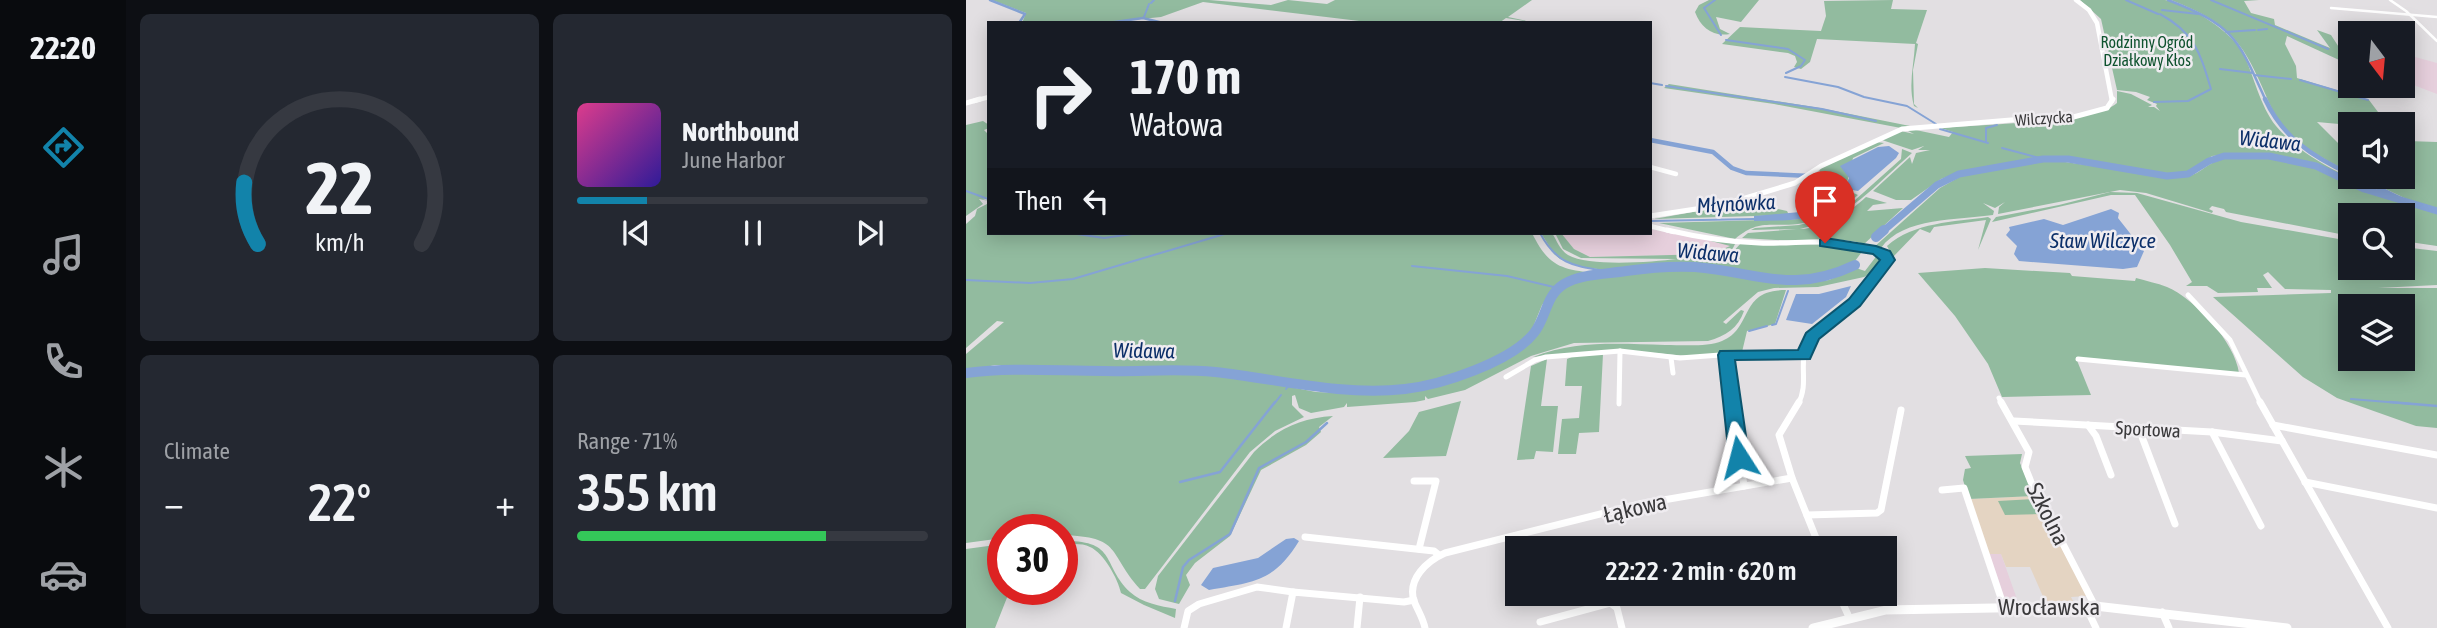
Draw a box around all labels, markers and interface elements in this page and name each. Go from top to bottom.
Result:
north arrow [2338,21,2415,98]
map controls [2338,21,2415,371]
text: 22:20 [30,29,96,66]
park label: Rodzinny Ogród Działkowy Kłos [2101,33,2193,70]
text: 170 m [1130,48,1241,104]
icon: right [1015,49,1106,140]
text: Wałowa [1130,106,1224,143]
street label: Wilczycka [2015,107,2074,130]
button: sound [2338,112,2415,189]
text: Northbound [682,117,799,147]
icon: directions [39,123,88,172]
water label: Widawa [2238,125,2302,155]
text: 22 [305,146,374,229]
text: June Harbor [682,147,785,173]
pin [1795,171,1855,243]
icon: left [1077,182,1115,220]
icon: arrive [1806,182,1844,220]
text: Then [1015,186,1063,216]
water label: Młynówka [1696,189,1776,217]
button: search [2338,203,2415,280]
icon: previous [617,214,655,252]
icon: pause [734,214,772,252]
icon: next [851,214,889,252]
text: km/h [315,228,364,256]
water label: Staw Wilczyce [2049,228,2156,252]
icon: music [39,230,88,279]
water label: Widawa [1676,237,1740,267]
button: layers [2338,294,2415,371]
icon: phone [39,337,88,386]
water label: Widawa [1113,337,1175,363]
street label: Sportowa [2115,416,2181,442]
position arrow [1702,420,1776,494]
text: Range · 71% [577,428,677,454]
text: Climate [164,438,230,464]
icon: climate [39,443,88,492]
text: 355 km [577,462,718,522]
text: 22° [308,472,371,532]
street label: Szkolna [2021,479,2075,549]
text: − [164,481,184,524]
text: + [495,481,515,524]
street label: Łąkowa [1601,488,1669,528]
speed limit sign: 30 [987,514,1078,605]
icon: car [39,550,88,599]
text: 22:22 · 2 min · 620 m [1606,556,1796,586]
street label: Wrocławska [1998,594,2100,620]

